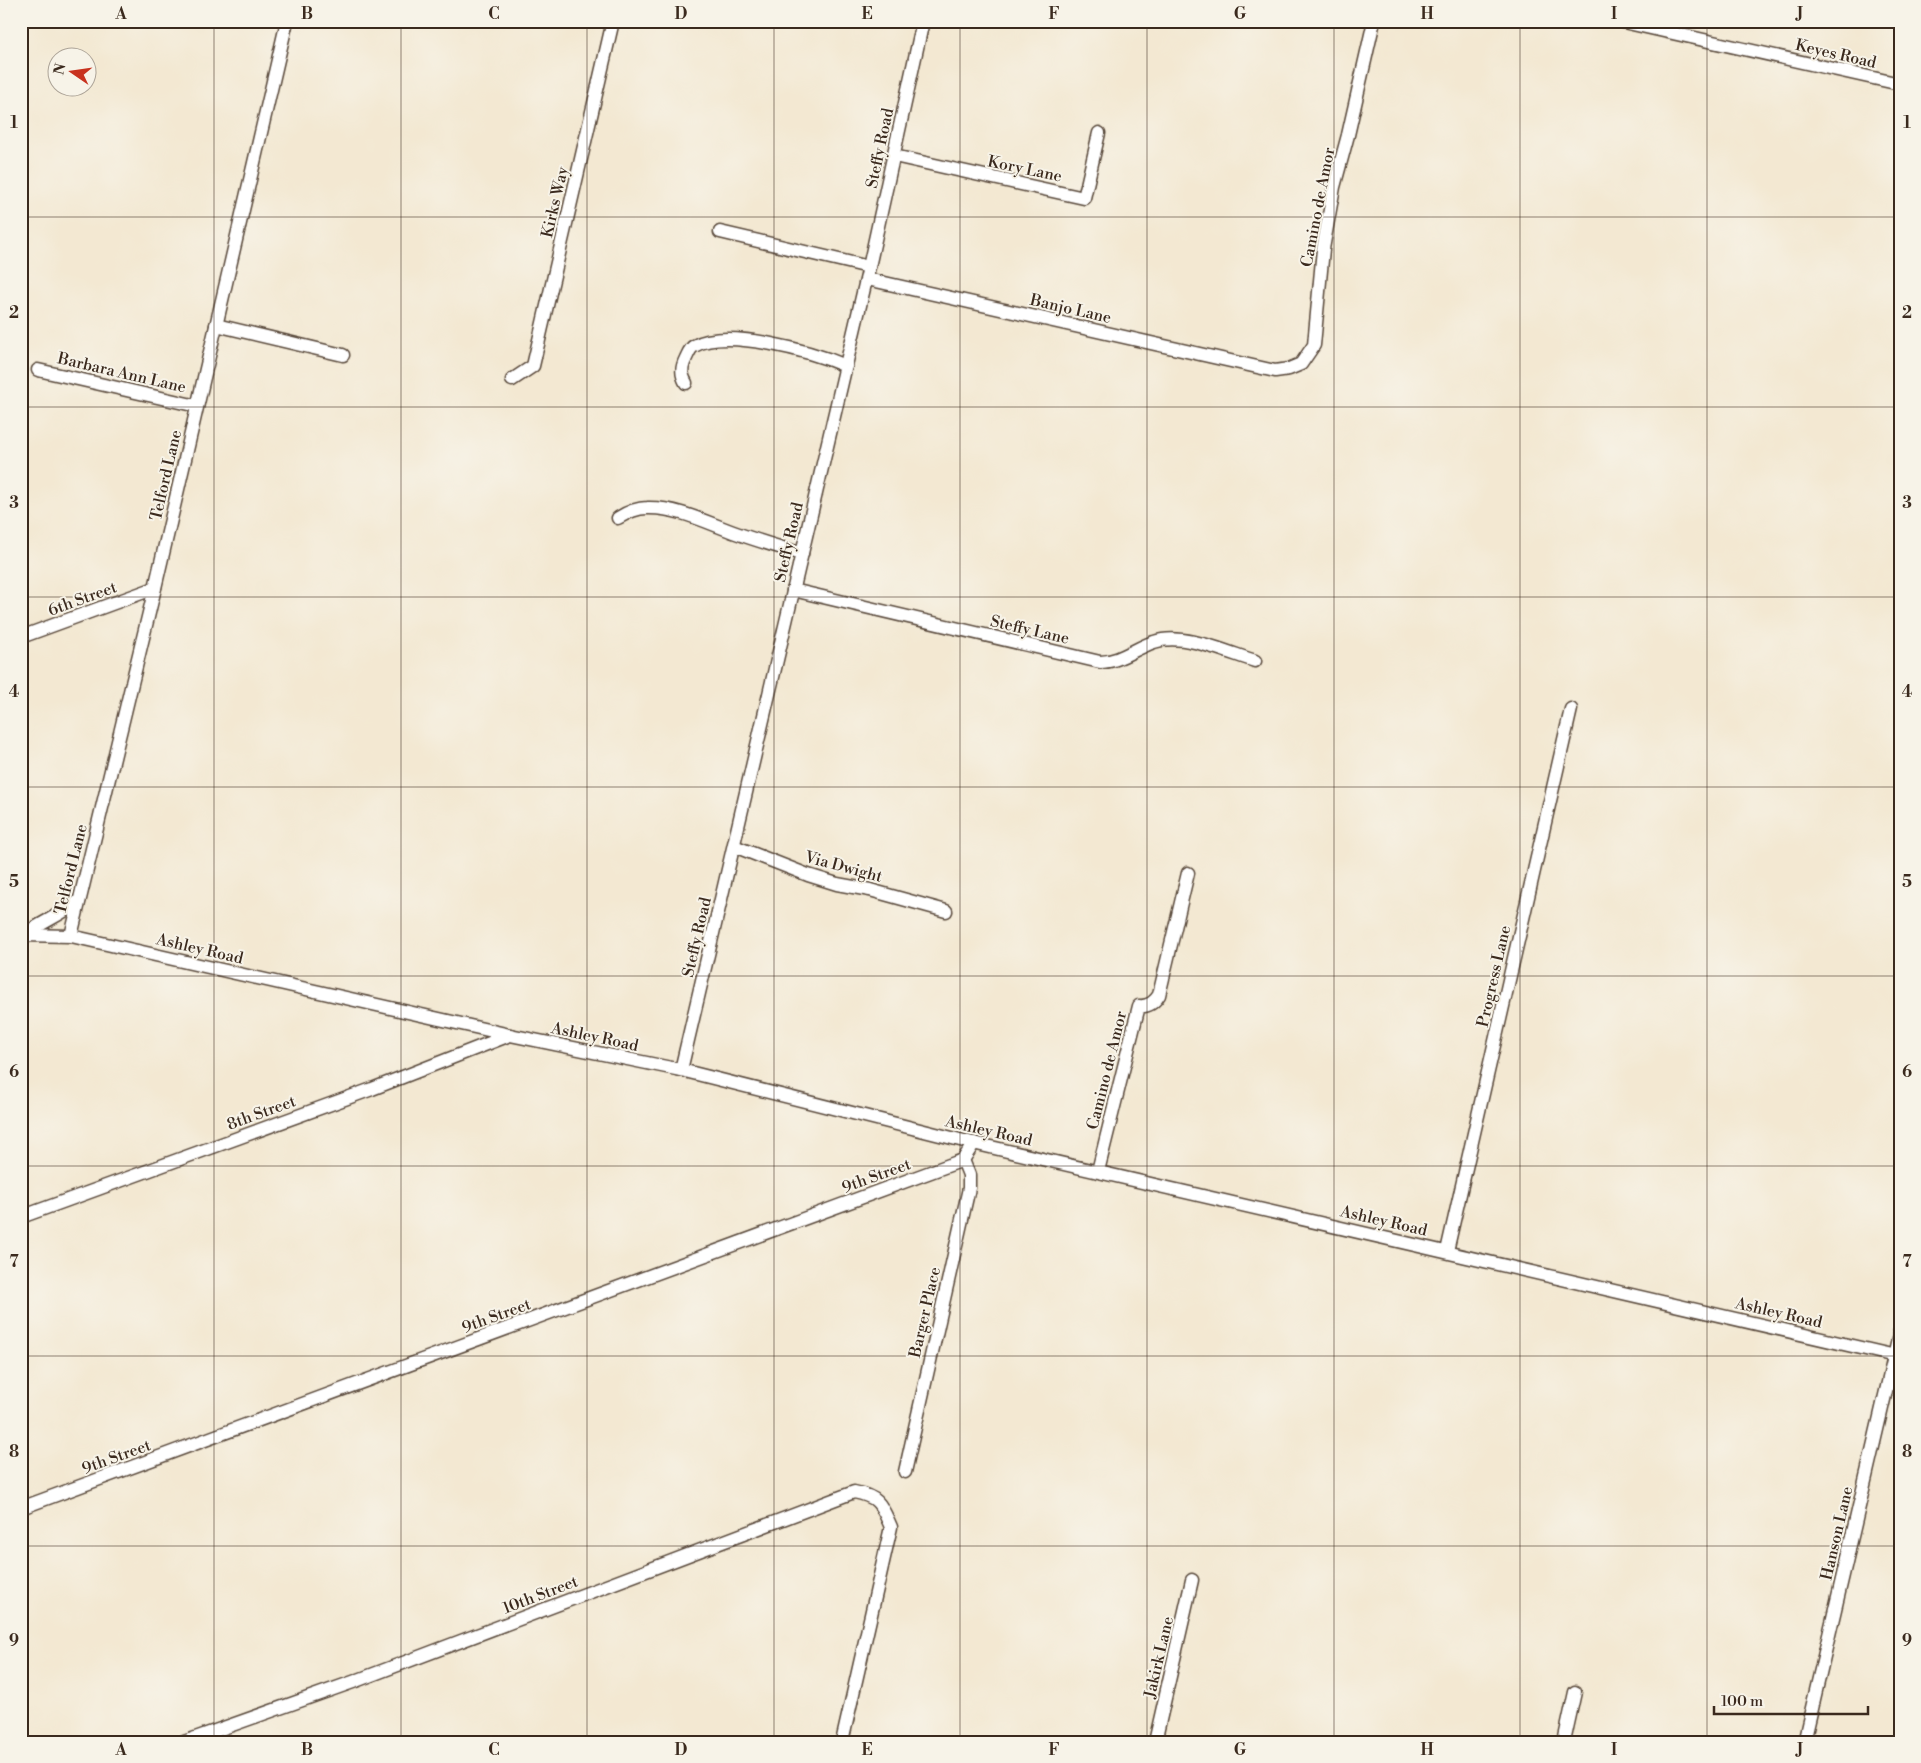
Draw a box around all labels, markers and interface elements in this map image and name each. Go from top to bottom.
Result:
text: A [114,4,127,24]
text: B [301,4,313,24]
text: C [488,4,500,24]
text: D [675,4,688,24]
text: E [861,4,873,24]
text: F [1048,4,1060,24]
text: G [1234,4,1247,24]
text: H [1420,4,1434,24]
text: I [1611,4,1617,24]
text: J [1795,4,1803,24]
street label: Keyes Road [1793,35,1878,73]
north arrow [48,48,98,98]
text: N [50,62,70,77]
street label: Steffy Road [862,106,898,190]
text: 1 [10,113,18,133]
text: 1 [1903,113,1911,133]
street label: Camino de Amor [1297,146,1339,269]
street label: Kory Lane [986,151,1064,187]
street label: Kirks Way [537,165,573,240]
street label: Banjo Lane [1027,290,1113,328]
text: 2 [9,303,19,323]
text: 2 [1902,303,1912,323]
street label: Barbara Ann Lane [55,348,188,397]
street label: Telford Lane [146,428,186,523]
text: 3 [9,493,19,513]
text: 3 [1902,493,1912,513]
street label: Steffy Road [770,500,808,584]
street label: 6th Street [45,577,120,621]
street label: Steffy Lane [988,611,1071,649]
text: 4 [9,682,20,702]
text: 4 [1902,682,1913,702]
street label: Telford Lane [50,822,92,917]
street label: Via Dwight [802,847,885,887]
text: 5 [9,872,19,892]
text: 5 [1902,872,1912,892]
street label: Steffy Road [678,895,716,979]
street label: Progress Lane [1473,923,1515,1029]
street label: Ashley Road [153,929,245,969]
street label: Camino de Amor [1083,1009,1131,1132]
street label: Ashley Road [548,1018,640,1056]
text: 6 [9,1062,19,1082]
text: 6 [1902,1062,1912,1082]
street label: 8th Street [224,1091,299,1135]
street label: Ashley Road [942,1111,1034,1151]
street label: 9th Street [839,1154,914,1198]
street label: Ashley Road [1337,1201,1429,1241]
text: 7 [9,1252,19,1272]
text: 7 [1902,1252,1912,1272]
street label: Barger Place [905,1265,945,1360]
street label: Ashley Road [1732,1293,1824,1333]
street label: 9th Street [459,1294,534,1338]
street label: 9th Street [79,1435,154,1479]
text: 8 [9,1442,19,1462]
text: 8 [1902,1442,1912,1462]
street label: Hanson Lane [1816,1484,1857,1582]
street label: 10th Street [500,1571,581,1618]
street label: Jakirk Lane [1140,1614,1178,1701]
text: 9 [9,1631,19,1651]
text: 9 [1902,1631,1912,1651]
scale bar [1714,1683,1867,1715]
text: 100 m [1721,1692,1763,1711]
text: A [114,1740,127,1760]
text: B [301,1740,313,1760]
text: C [488,1740,500,1760]
text: D [675,1740,688,1760]
text: E [861,1740,873,1760]
text: F [1048,1740,1060,1760]
text: G [1234,1740,1247,1760]
text: H [1420,1740,1434,1760]
text: I [1611,1740,1617,1760]
text: J [1795,1740,1803,1760]

